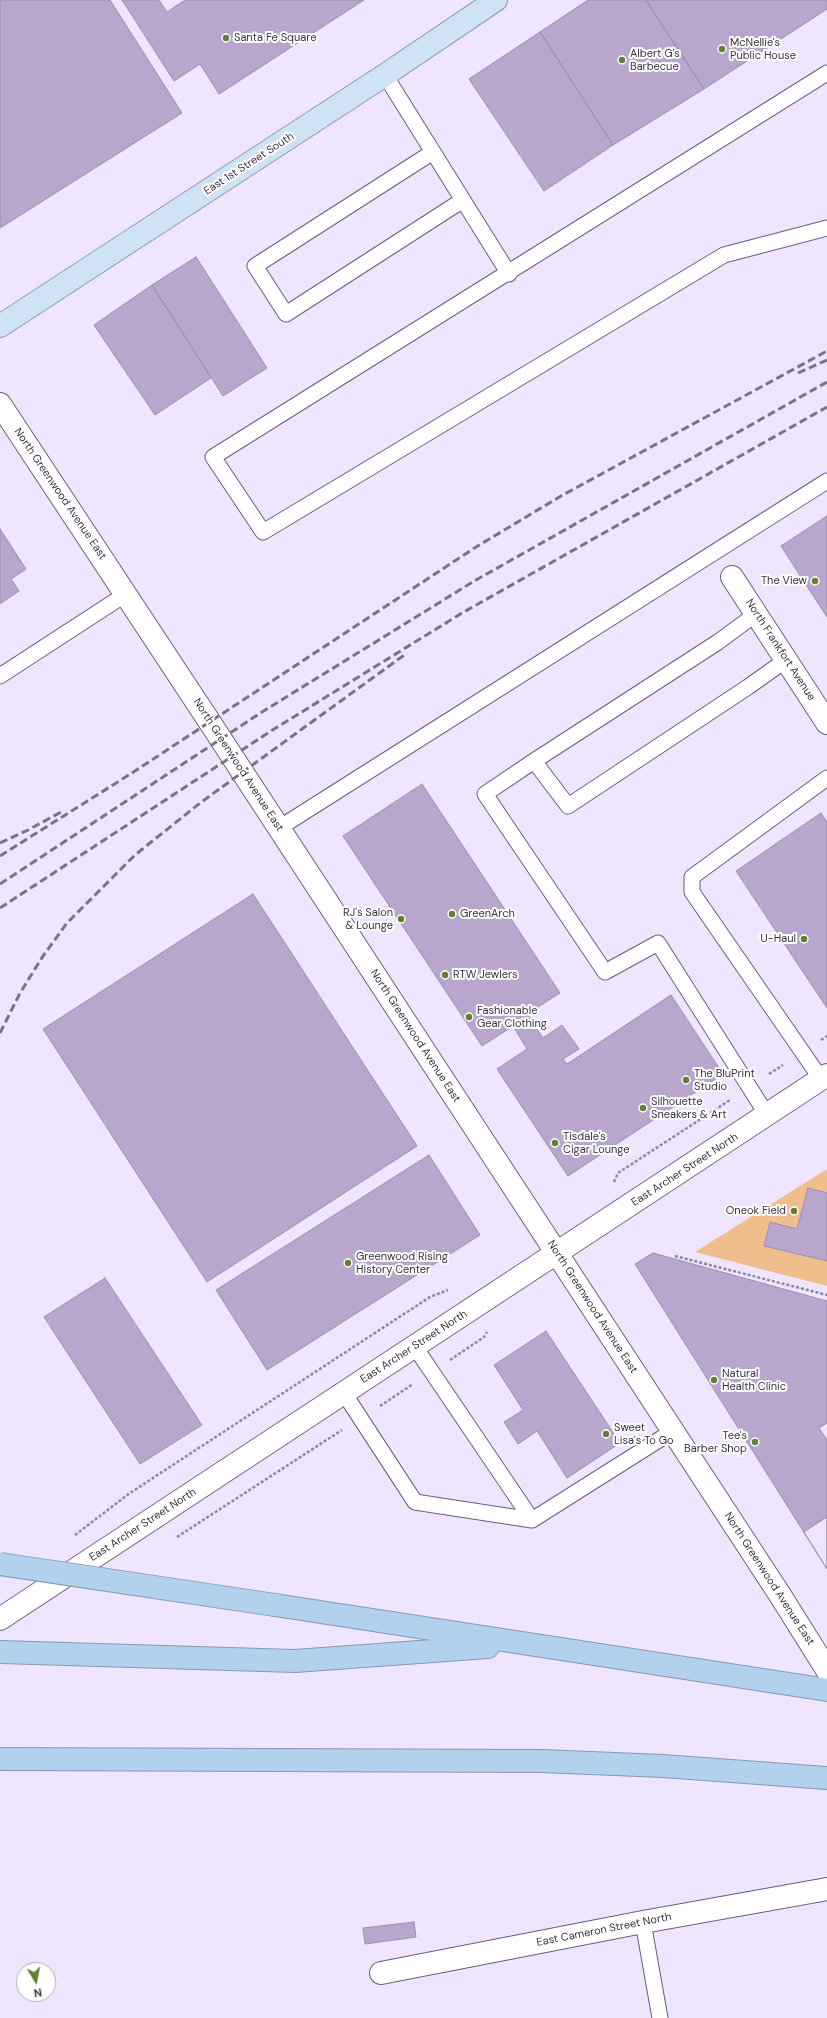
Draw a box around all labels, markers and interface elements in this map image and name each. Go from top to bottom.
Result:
place label: Santa Fe Square [234,31,316,45]
marker: Santa Fe Square [221,33,231,43]
place label: McNellie's Public House [730,36,796,62]
marker: McNellie's Public House [717,44,727,54]
place label: Albert G's Barbecue [630,47,680,73]
marker: Albert G's Barbecue [617,55,627,65]
street label: East 1st Street South [202,130,296,198]
street label: North Greenwood Avenue East [11,426,109,562]
place label: The View [761,574,807,588]
marker: The View [810,576,820,586]
street label: North Frankfort Avenue [742,597,818,703]
street label: North Greenwood Avenue East [190,696,286,834]
place label: RJ's Salon & Lounge [343,906,393,932]
place label: GreenArch [460,907,515,921]
marker: GreenArch [447,909,457,919]
marker: RJ's Salon & Lounge [396,914,406,924]
place label: U-Haul [761,932,796,946]
marker: U-Haul [799,934,809,944]
street label: North Greenwood Avenue East [367,967,463,1105]
place label: RTW Jewlers [453,968,518,982]
marker: RTW Jewlers [440,970,450,980]
place label: Fashionable Gear Clothing [477,1004,547,1030]
marker: Fashionable Gear Clothing [464,1012,474,1022]
place label: The BluPrint Studio [694,1067,755,1093]
marker: The BluPrint Studio [681,1075,691,1085]
place label: Silhouette Sneakers & Art [651,1095,727,1121]
marker: Silhouette Sneakers & Art [638,1103,648,1113]
place label: Tisdale's Cigar Lounge [563,1130,630,1156]
street label: East Archer Street North [629,1131,741,1209]
marker: Tisdale's Cigar Lounge [550,1138,560,1148]
place label: Oneok Field [726,1204,786,1218]
marker: Oneok Field [789,1206,799,1216]
street label: North Greenwood Avenue East [544,1238,640,1376]
place label: Greenwood Rising History Center [356,1250,448,1276]
marker: Greenwood Rising History Center [343,1258,353,1268]
street label: East Archer Street North [358,1308,470,1386]
place label: Natural Health Clinic [722,1367,786,1393]
marker: Natural Health Clinic [709,1375,719,1385]
place label: Sweet Lisa's To Go [614,1421,674,1447]
marker: Sweet Lisa's To Go [601,1429,611,1439]
place label: Tee's Barber Shop [684,1429,747,1455]
marker: Tee's Barber Shop [750,1437,760,1447]
street label: East Archer Street North [87,1486,199,1564]
street label: North Greenwood Avenue East [721,1510,817,1648]
street label: East Cameron Street North [535,1910,673,1950]
north arrow [16,1962,56,2002]
text: N [33,1985,43,2000]

